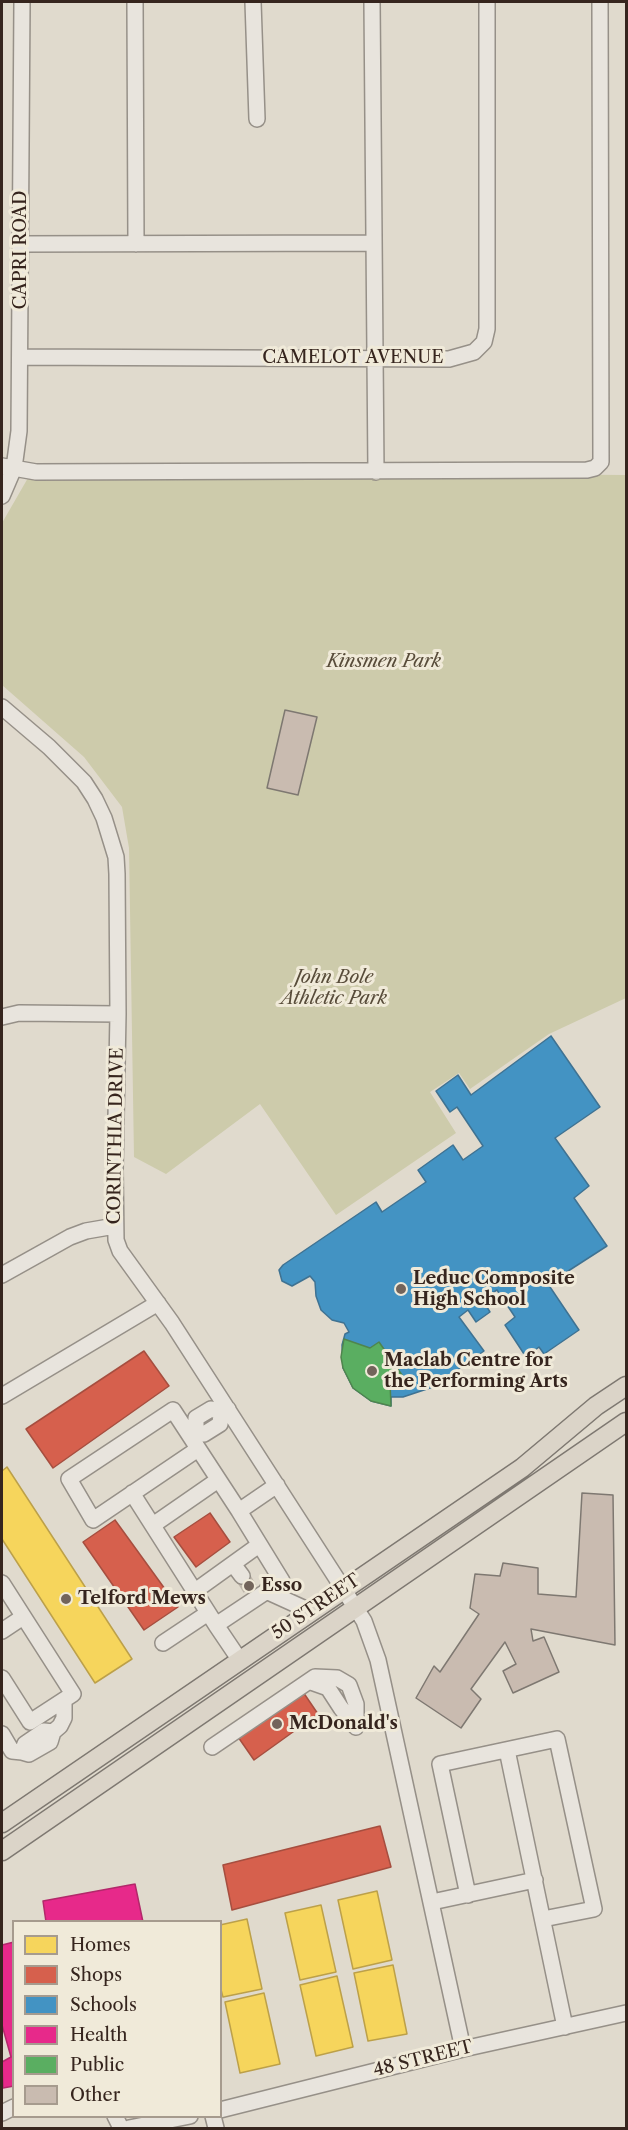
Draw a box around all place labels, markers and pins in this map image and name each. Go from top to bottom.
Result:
place label: Leduc Composite High School [413,1268,575,1310]
marker: Leduc Composite High School [394,1282,408,1296]
place label: Maclab Centre for the Performing Arts [384,1350,568,1392]
marker: Maclab Centre for the Performing Arts [365,1364,379,1378]
place label: Esso [261,1575,302,1597]
marker: Esso [242,1579,256,1593]
place label: Telford Mews [78,1588,206,1610]
marker: Telford Mews [59,1592,73,1606]
place label: McDonald's [289,1713,398,1735]
marker: McDonald's [270,1717,284,1731]

